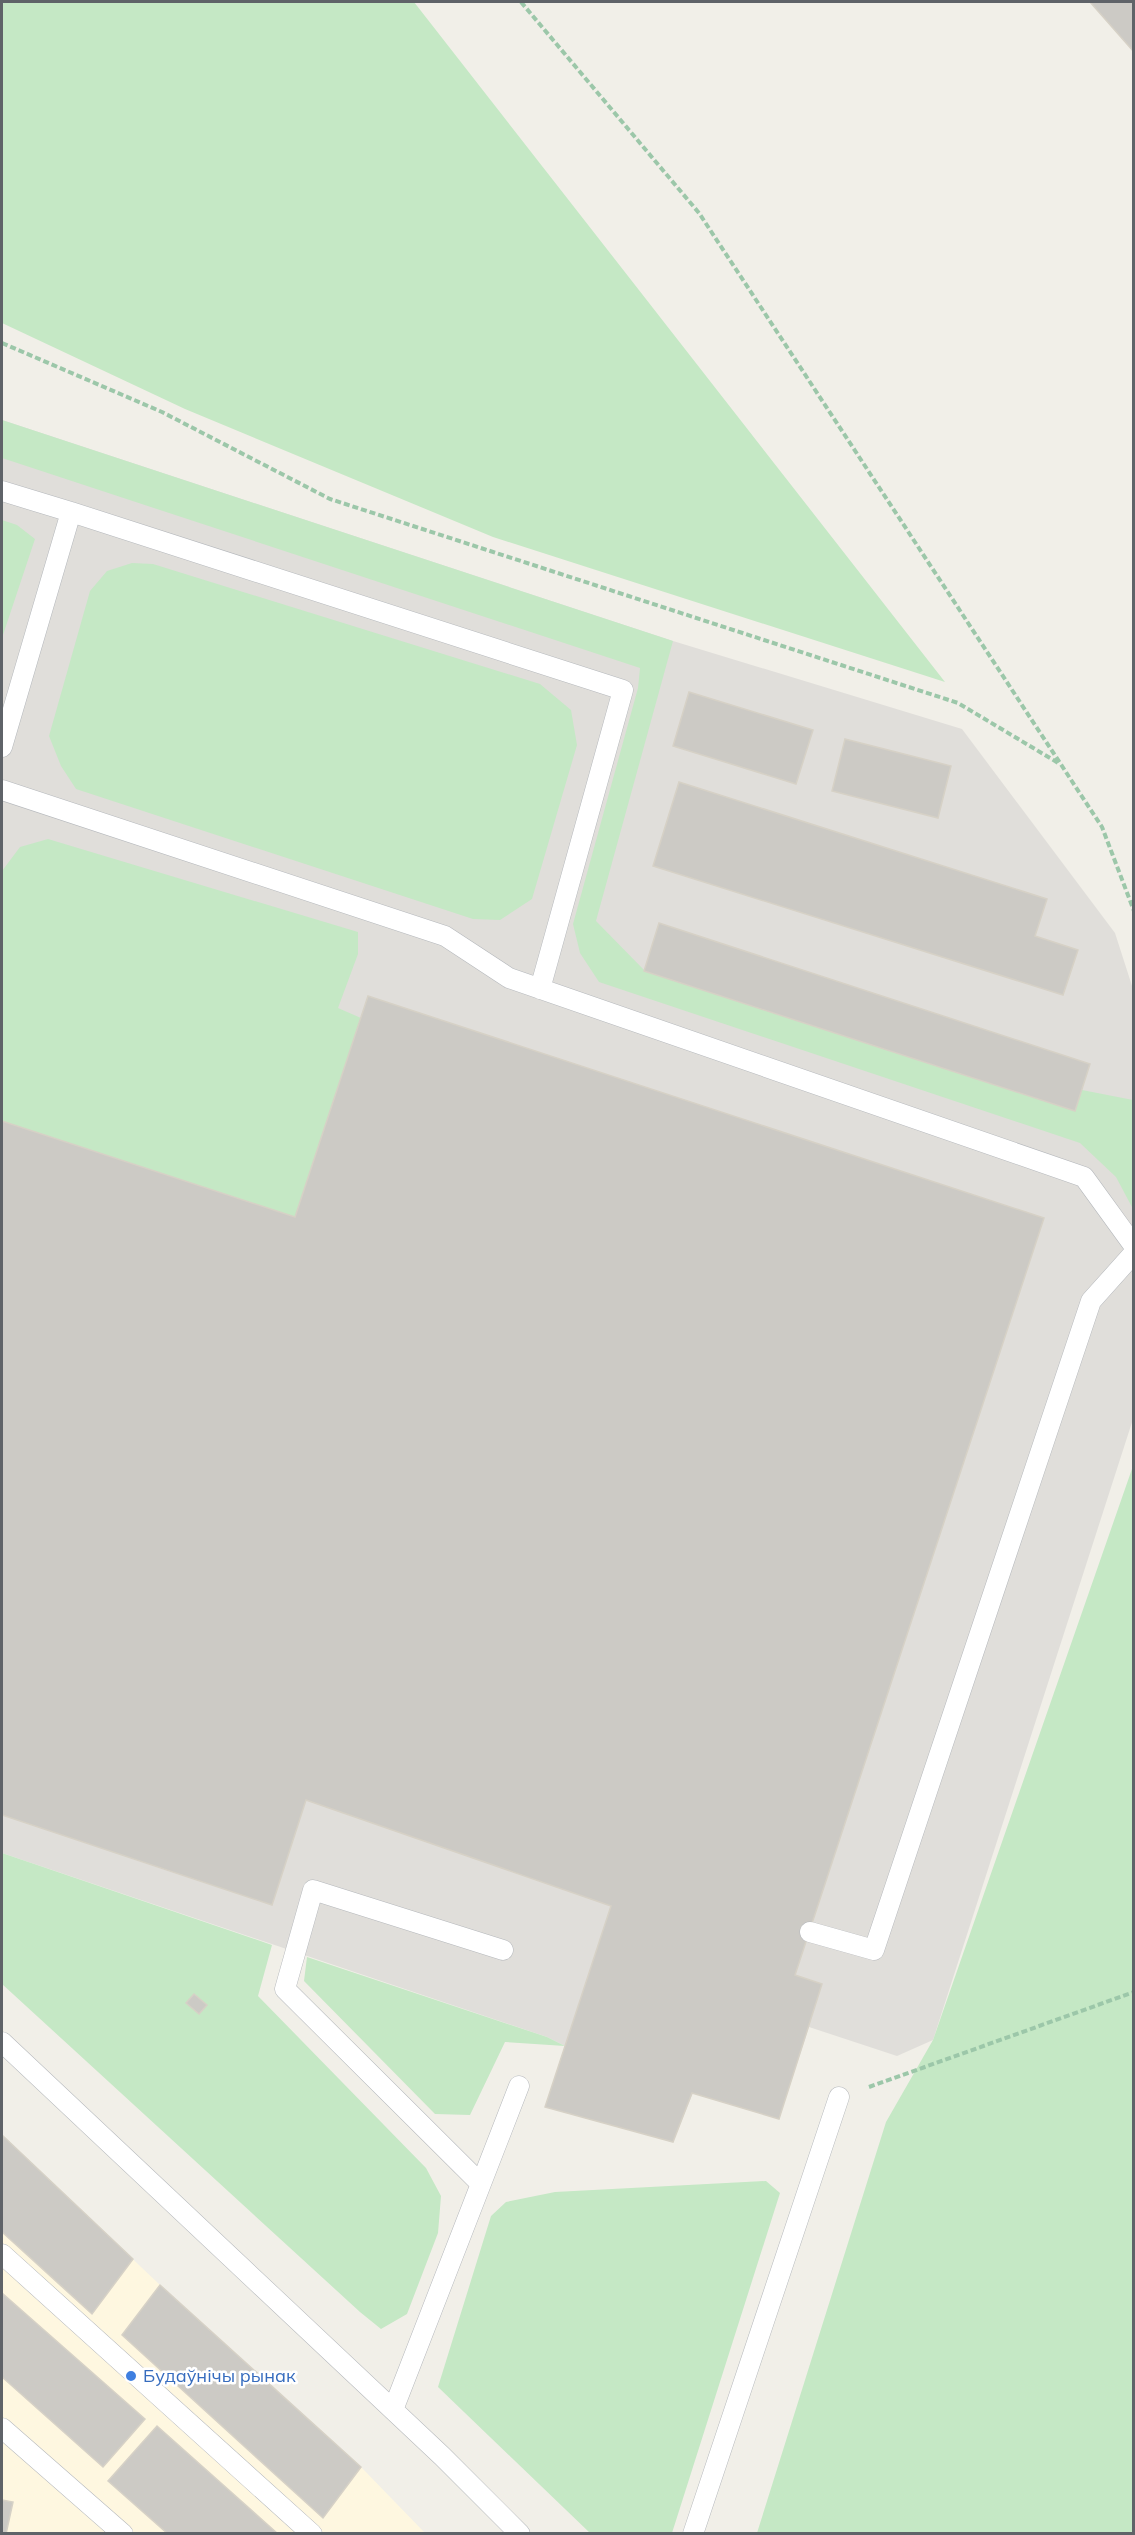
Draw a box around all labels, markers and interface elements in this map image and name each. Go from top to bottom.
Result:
place label: Будаўнічы рынак [143,2364,296,2387]
marker: Будаўнічы рынак [124,2369,138,2383]

